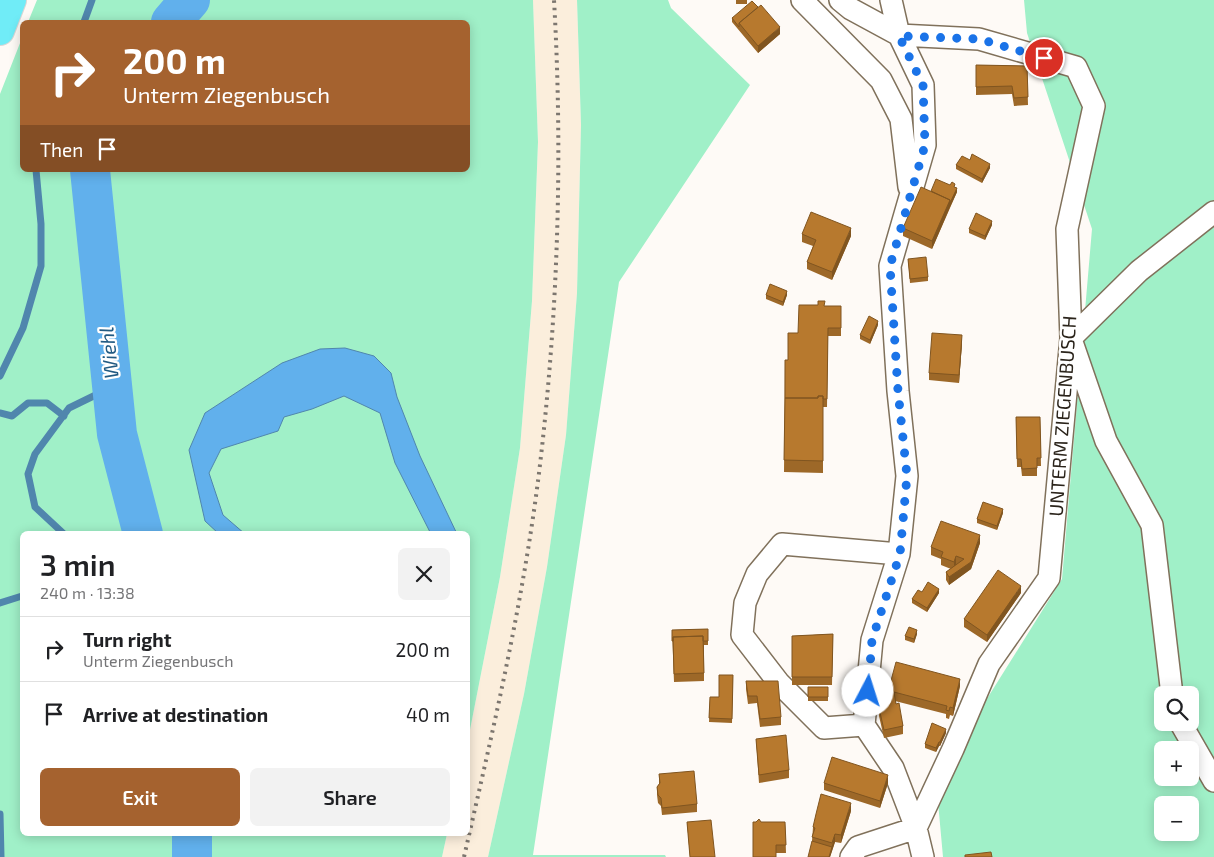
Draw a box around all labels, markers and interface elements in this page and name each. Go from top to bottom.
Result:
pin [1023,37,1065,79]
text: 200 m [123,39,226,81]
icon: right [40,40,105,105]
icon: arrive [1030,44,1058,72]
text: Unterm Ziegenbusch [123,81,330,107]
icon: arrive [93,135,121,163]
text: Then [40,138,83,161]
street label: UNTERM ZIEGENBUSCH [1044,315,1080,517]
water label: Wiehl [93,326,123,380]
text: 3 min [40,546,116,582]
button: close [398,548,450,600]
text: 240 m · 13:38 [40,583,135,602]
text: Turn right [83,628,171,651]
icon: right [40,635,68,663]
text: 200 m [396,638,450,661]
text: Unterm Ziegenbusch [83,651,234,670]
position arrow [841,664,893,716]
map controls [1154,686,1199,841]
button: search [1154,686,1199,731]
icon: arrive [40,700,68,728]
text: Arrive at destination [83,703,268,726]
text: 40 m [406,703,450,726]
button: + [1154,741,1199,786]
button: Exit [40,768,240,826]
button: Share [250,768,450,826]
button: − [1154,796,1199,841]

